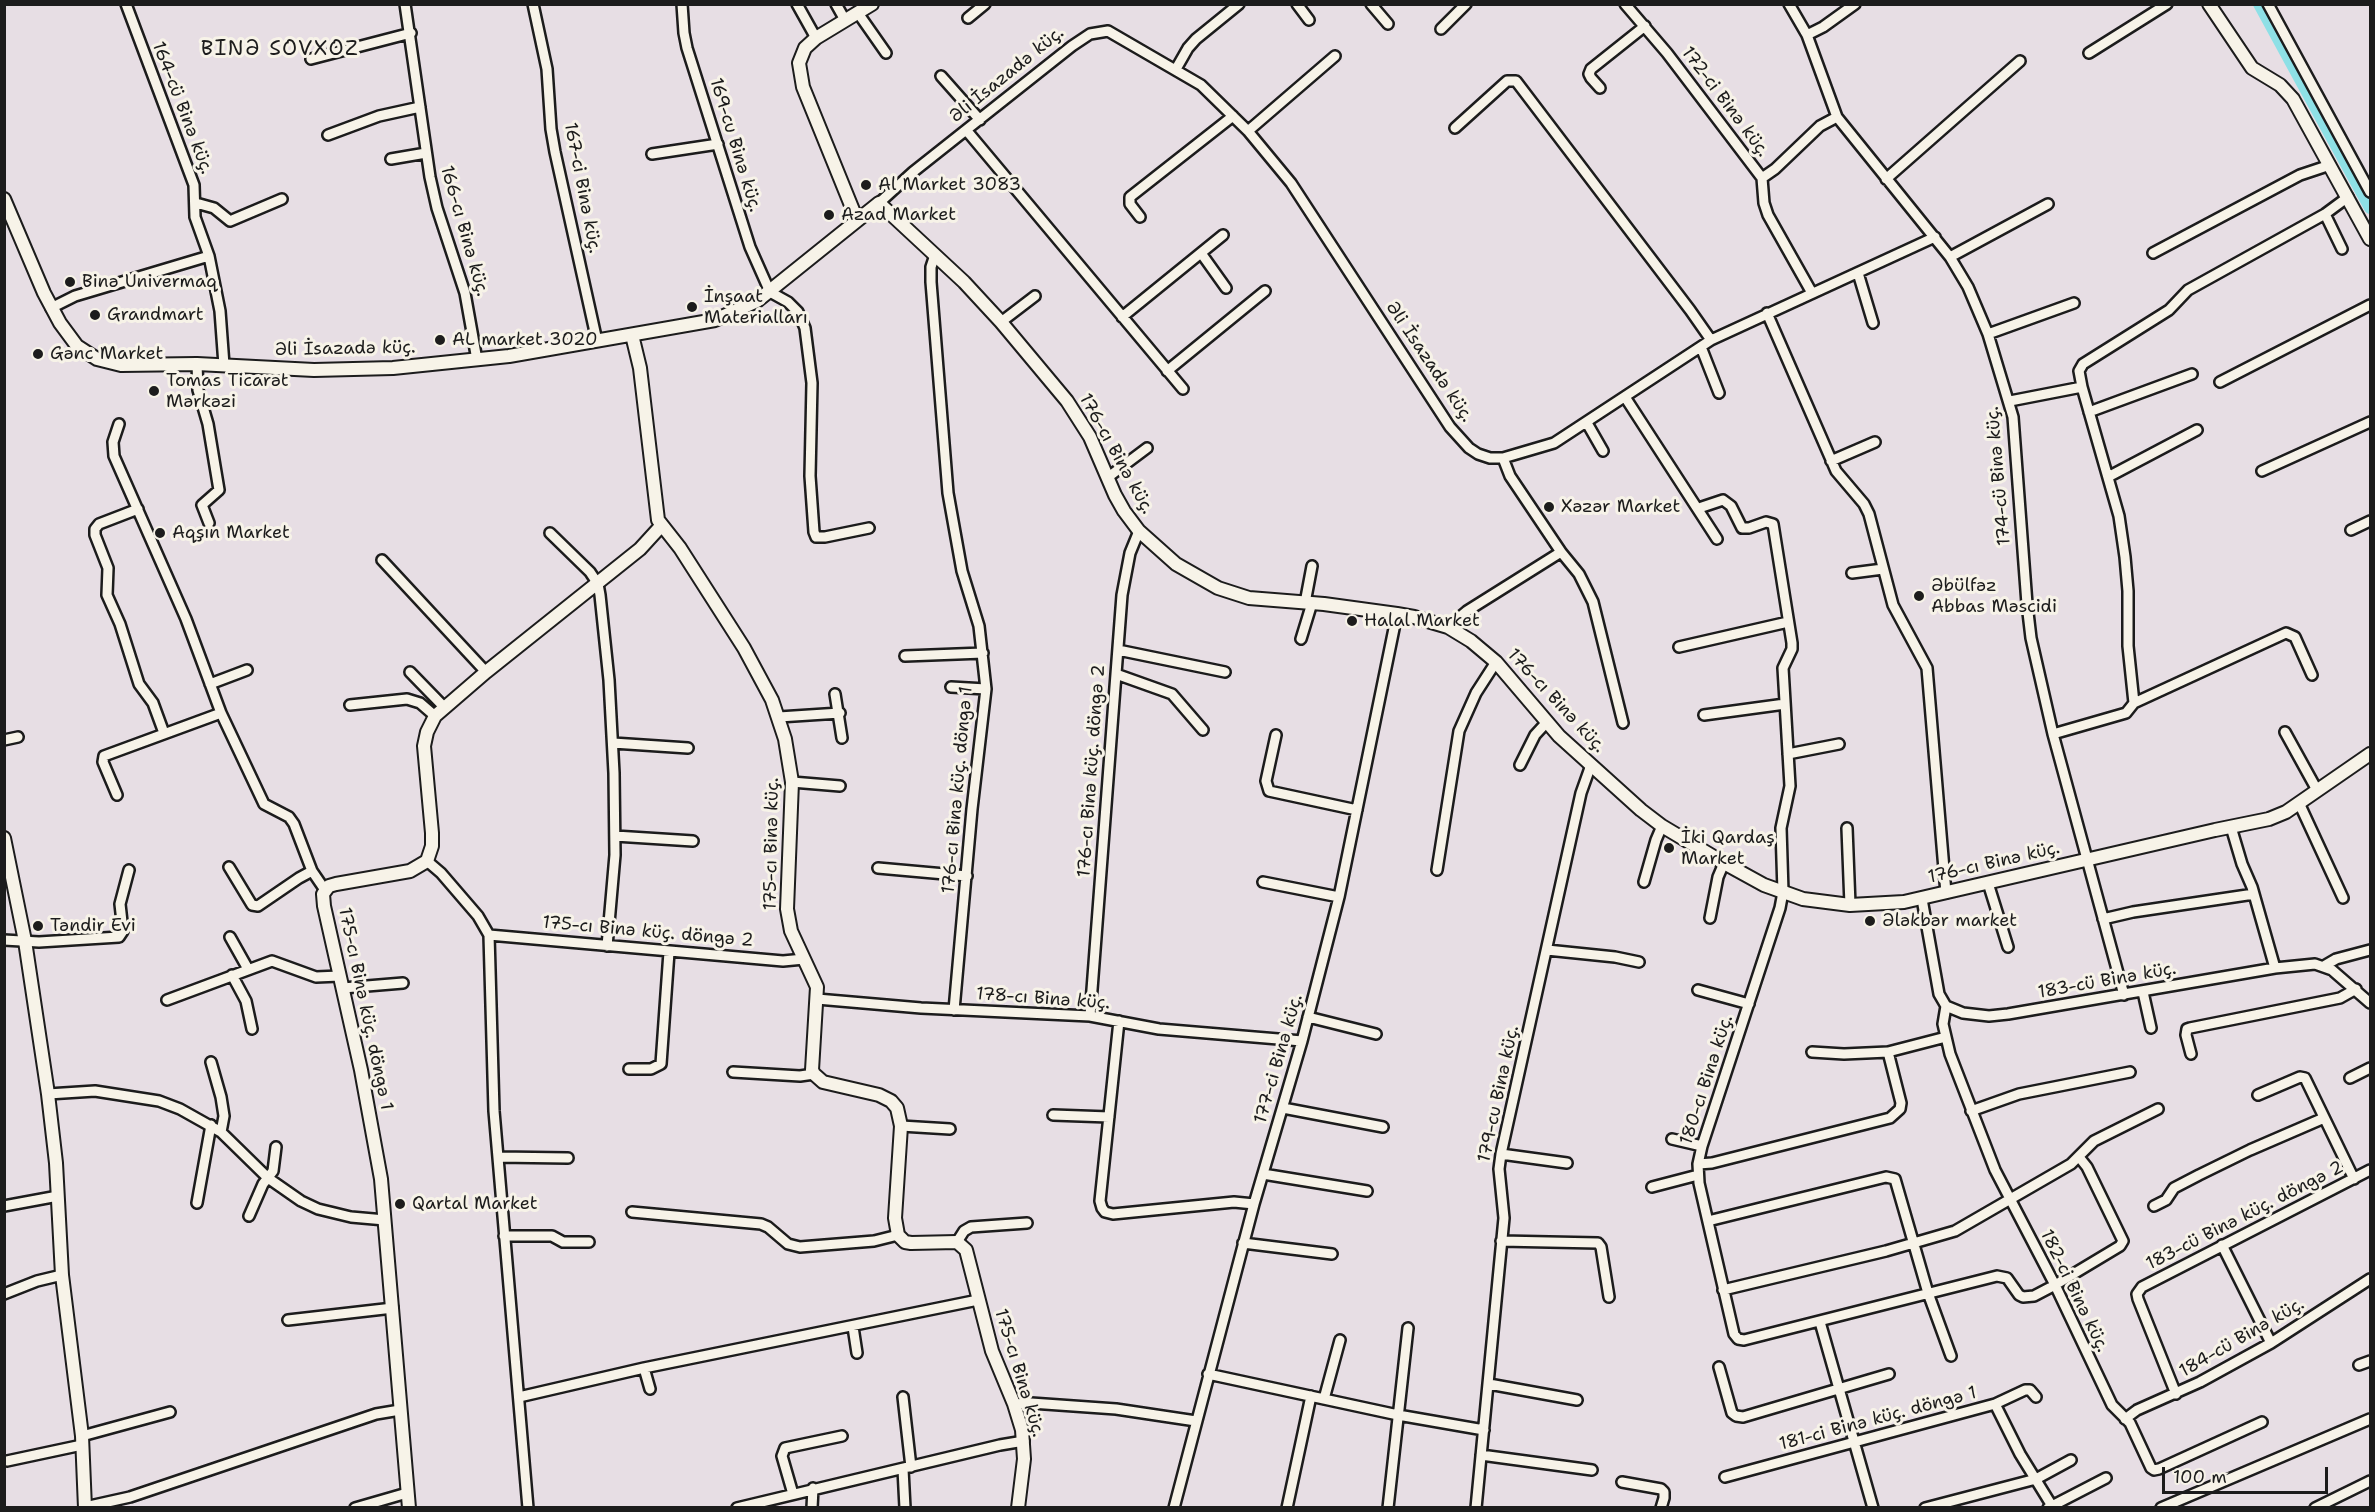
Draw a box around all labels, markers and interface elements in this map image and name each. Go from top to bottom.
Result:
street label: Əli İsazadə küç. [945,22,1069,128]
district label: BINƏ SOVXOZ [201,37,359,63]
street label: 164-cü Binə küç. [147,39,217,177]
street label: 172-ci Binə küç. [1676,43,1774,161]
street label: 169-cu Binə küç. [704,75,766,215]
street label: 167-ci Binə küç. [559,121,605,255]
street label: 166-cı Binə küç. [435,163,493,299]
place label: Al Market 3083 [878,174,1021,196]
marker: Al Market 3083 [859,178,873,192]
place label: Azad Market [841,204,956,226]
marker: Azad Market [822,208,836,222]
place label: Binə Univermaq [82,271,217,293]
marker: Binə Univermaq [63,275,77,289]
place label: İnşaat Materialları [704,286,808,328]
street label: Əli İsazadə küç. [1381,298,1477,426]
marker: İnşaat Materialları [685,300,699,314]
place label: Grandmart [107,304,204,326]
marker: Grandmart [88,308,102,322]
place label: AL market 3020 [452,329,597,351]
marker: AL market 3020 [433,333,447,347]
street label: Əli İsazadə küç. [274,337,416,361]
place label: Gənc Market [50,343,163,365]
marker: Gənc Market [31,347,45,361]
place label: Tomas Ticarət Mərkəzi [166,370,289,412]
marker: Tomas Ticarət Mərkəzi [147,384,161,398]
street label: 176-cı Binə küç. [1074,390,1158,518]
street label: 174-cü Binə küç. [1982,405,2016,547]
place label: Xəzər Market [1561,496,1680,518]
marker: Xəzər Market [1542,500,1556,514]
place label: Aqşın Market [172,522,290,544]
marker: Aqşın Market [153,526,167,540]
place label: Əbülfəz Abbas Məscidi [1931,575,2057,618]
marker: Əbülfəz Abbas Məscidi [1912,589,1926,603]
place label: Halal Market [1364,610,1480,632]
marker: Halal Market [1345,614,1359,628]
street label: 176-cı Binə küç. [1502,644,1610,758]
street label: 176-cı Binə küç. döngə 2 [1074,664,1110,878]
street label: 176-cı Binə küç. döngə 1 [938,685,978,895]
street label: 175-cı Binə küç. [760,777,784,911]
place label: İki Qardaş Market [1681,827,1775,870]
street label: 176-cı Binə küç. [1926,837,2062,889]
marker: İki Qardaş Market [1662,841,1676,855]
street label: 175-cı Binə küç. döngə 1 [333,906,397,1112]
place label: Ələkbər market [1882,910,2017,932]
street label: 175-cı Binə küç. döngə 2 [542,912,754,952]
marker: Ələkbər market [1863,914,1877,928]
place label: Təndir Evi [50,915,136,937]
marker: Təndir Evi [31,919,45,933]
street label: 183-cü Binə küç. [2036,958,2178,1004]
street label: 178-cı Binə küç. [975,984,1111,1014]
street label: 177-ci Binə küç. [1250,992,1308,1126]
street label: 180-cı Binə küç. [1676,1012,1738,1148]
street label: 179-cu Binə küç. [1474,1024,1524,1164]
street label: 183-cü Binə küç. döngə 2 [2143,1157,2347,1275]
place label: Qartal Market [412,1193,538,1215]
marker: Qartal Market [393,1197,407,1211]
street label: 182-ci Binə küç. [2035,1226,2113,1356]
street label: 184-cü Binə küç. [2176,1294,2308,1382]
street label: 175-cı Binə küç. [989,1306,1049,1440]
street label: 181-ci Binə küç. döngə 1 [1777,1382,1979,1456]
scale bar [2165,1455,2332,1493]
text: 100 m [2173,1465,2227,1489]

